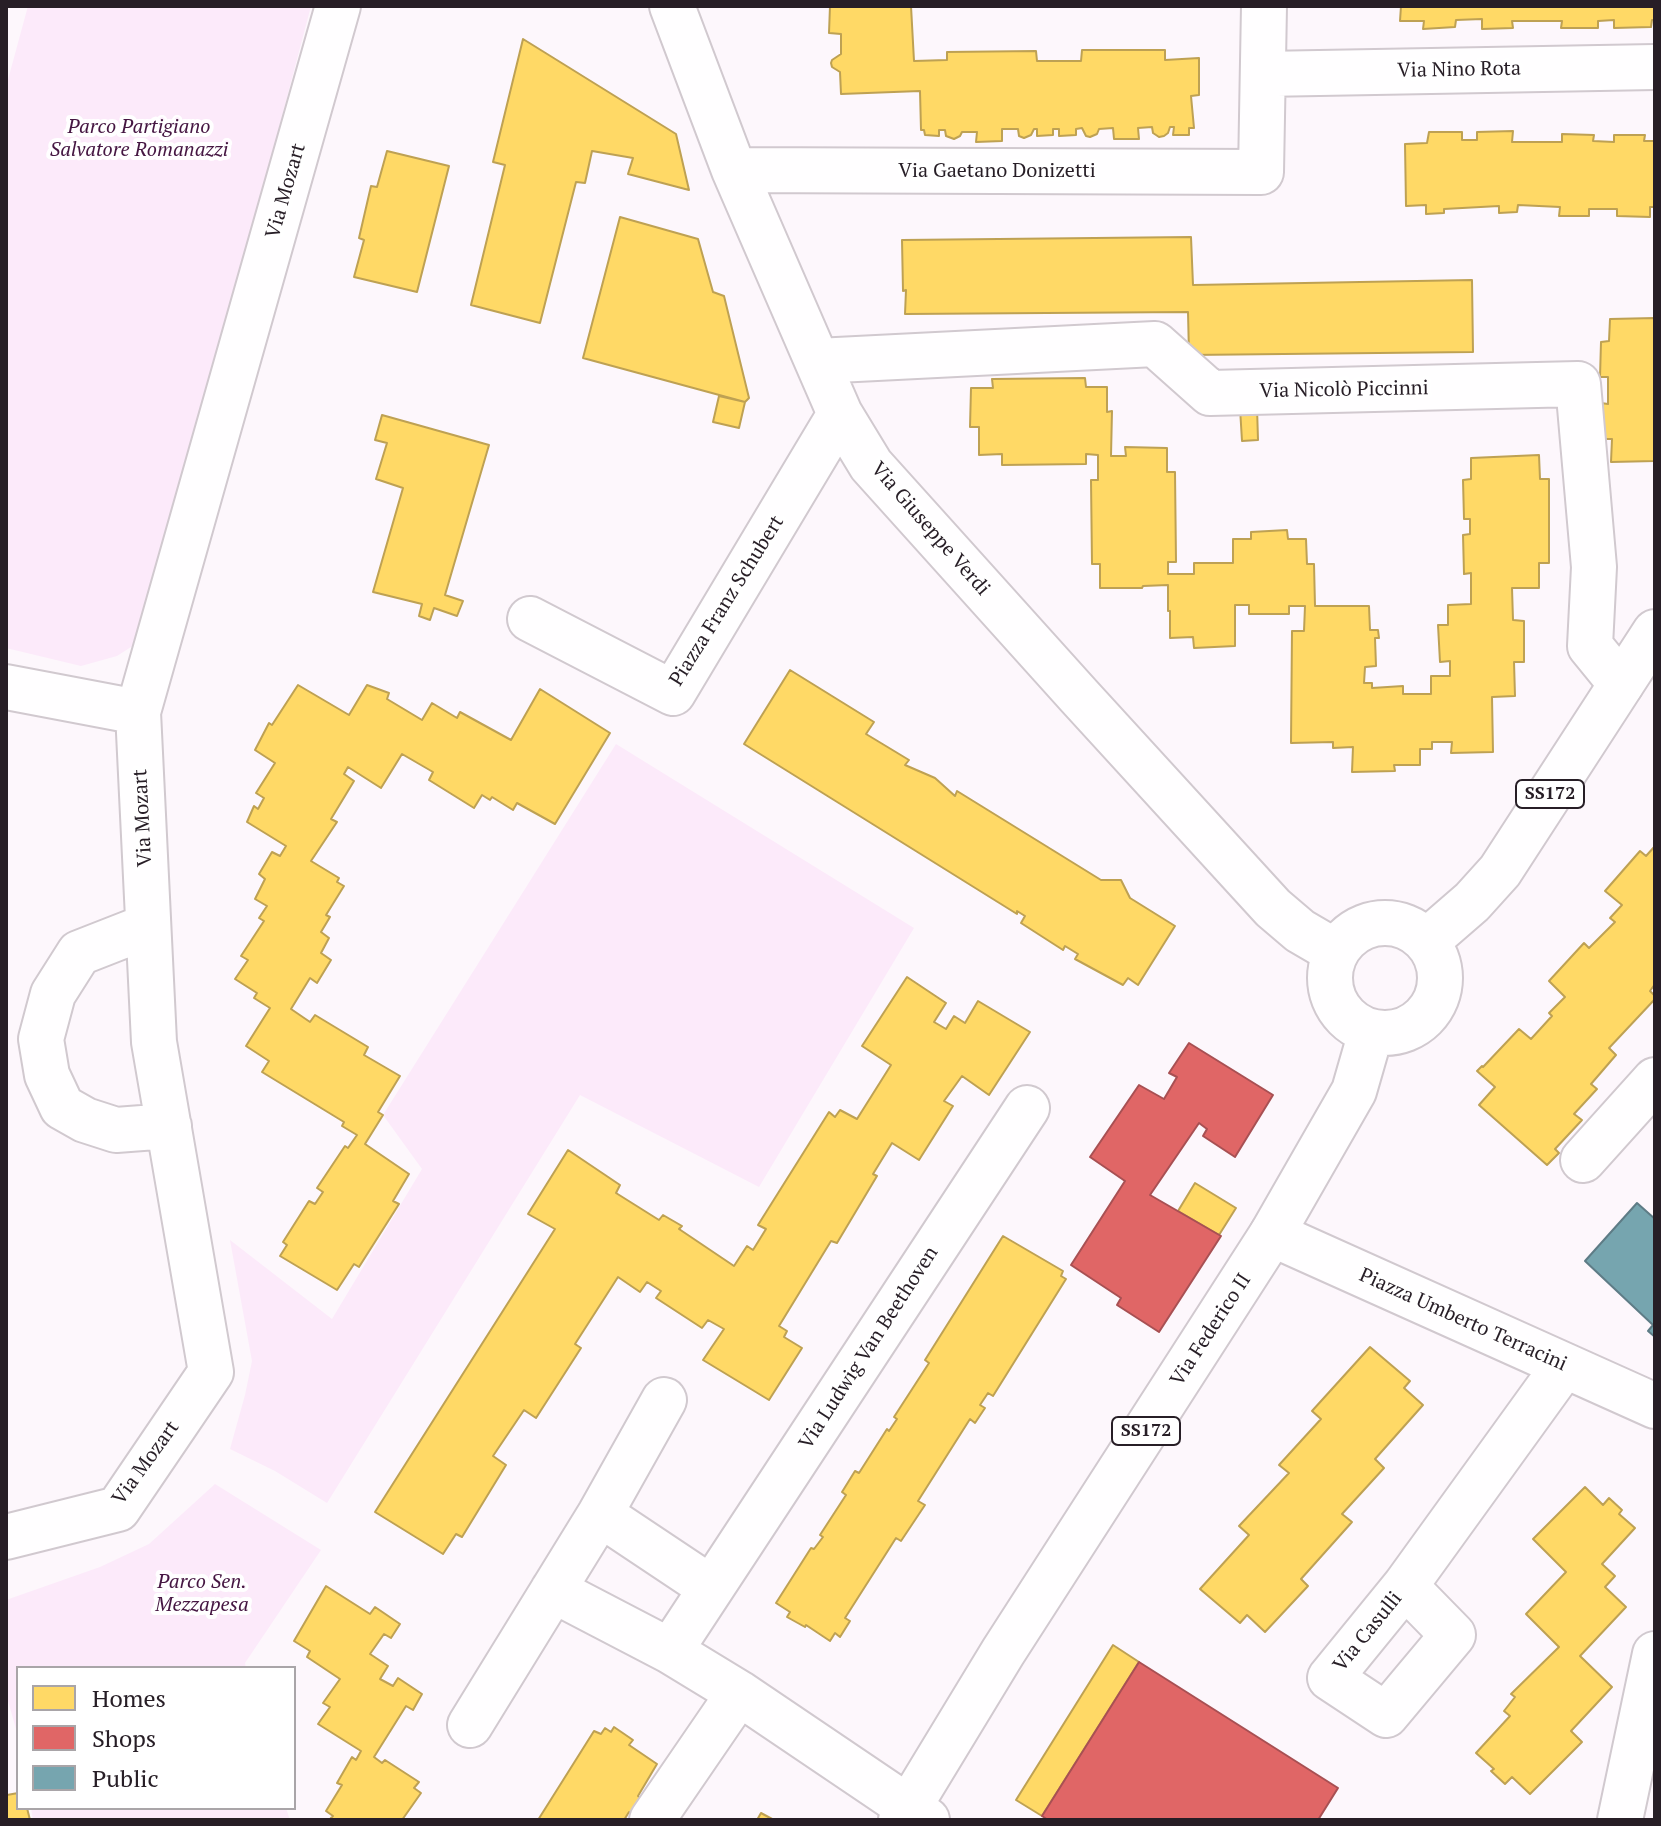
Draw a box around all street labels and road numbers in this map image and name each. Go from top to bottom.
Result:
street label: Via Nino Rota [1397,57,1521,83]
street label: Via Mozart [261,141,311,241]
street label: Via Gaetano Donizetti [898,159,1096,183]
street label: Via Nicolò Piccinni [1259,377,1429,403]
street label: Via Giuseppe Verdi [866,457,994,601]
street label: Piazza Franz Schubert [665,511,789,691]
street label: Via Mozart [128,769,158,867]
road number: SS172 [1516,780,1584,808]
street label: Via Ludwig Van Beethoven [794,1242,944,1454]
street label: Piazza Umberto Terracini [1356,1263,1570,1377]
street label: Via Federico II [1166,1269,1256,1391]
street label: Via Mozart [108,1416,184,1510]
road number: SS172 [1112,1417,1180,1445]
street label: Via Casulli [1329,1587,1407,1677]

